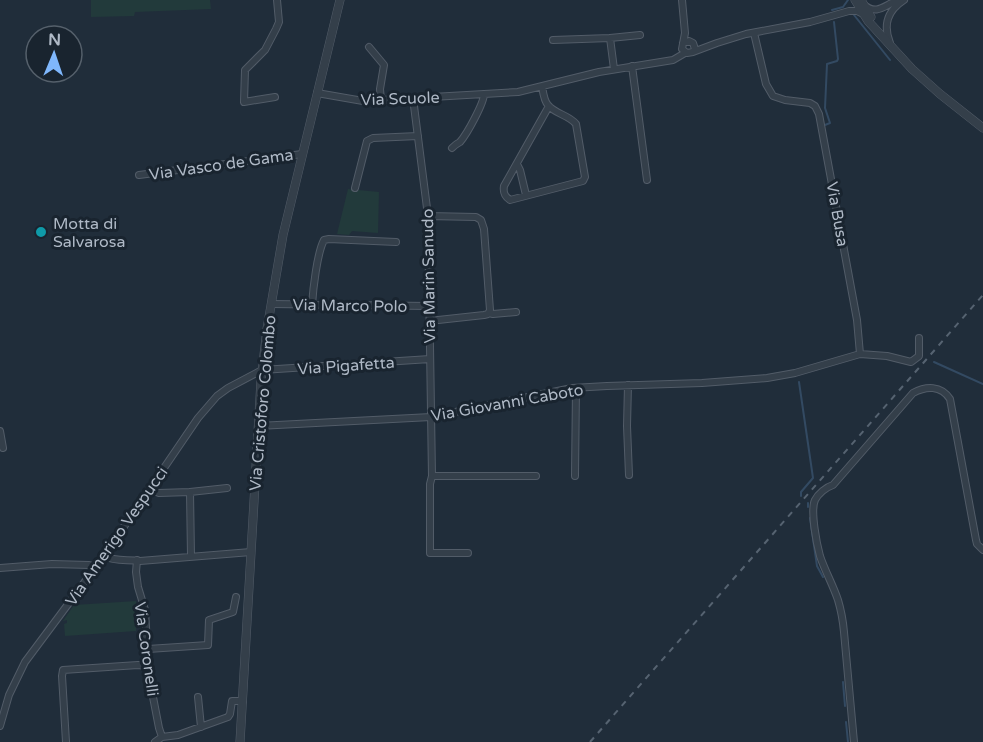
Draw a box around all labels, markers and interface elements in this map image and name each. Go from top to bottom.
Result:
north arrow [24,24,84,84]
text: N [48,30,61,50]
street label: Via Scuole [360,88,440,110]
street label: Via Vasco de Gama [148,145,295,185]
street label: Via Busa [821,180,853,248]
street label: Via Marin Sanudo [418,208,440,343]
place label: Motta di Salvarosa [53,214,126,252]
marker: Motta di Salvarosa [34,225,48,239]
street label: Via Marco Polo [292,295,408,317]
street label: Via Cristoforo Colombo [245,314,281,492]
street label: Via Pigafetta [297,353,395,379]
street label: Via Giovanni Caboto [429,380,585,426]
street label: Via Amerigo Vespucci [61,463,172,610]
street label: Via Coronelli [129,601,163,698]

